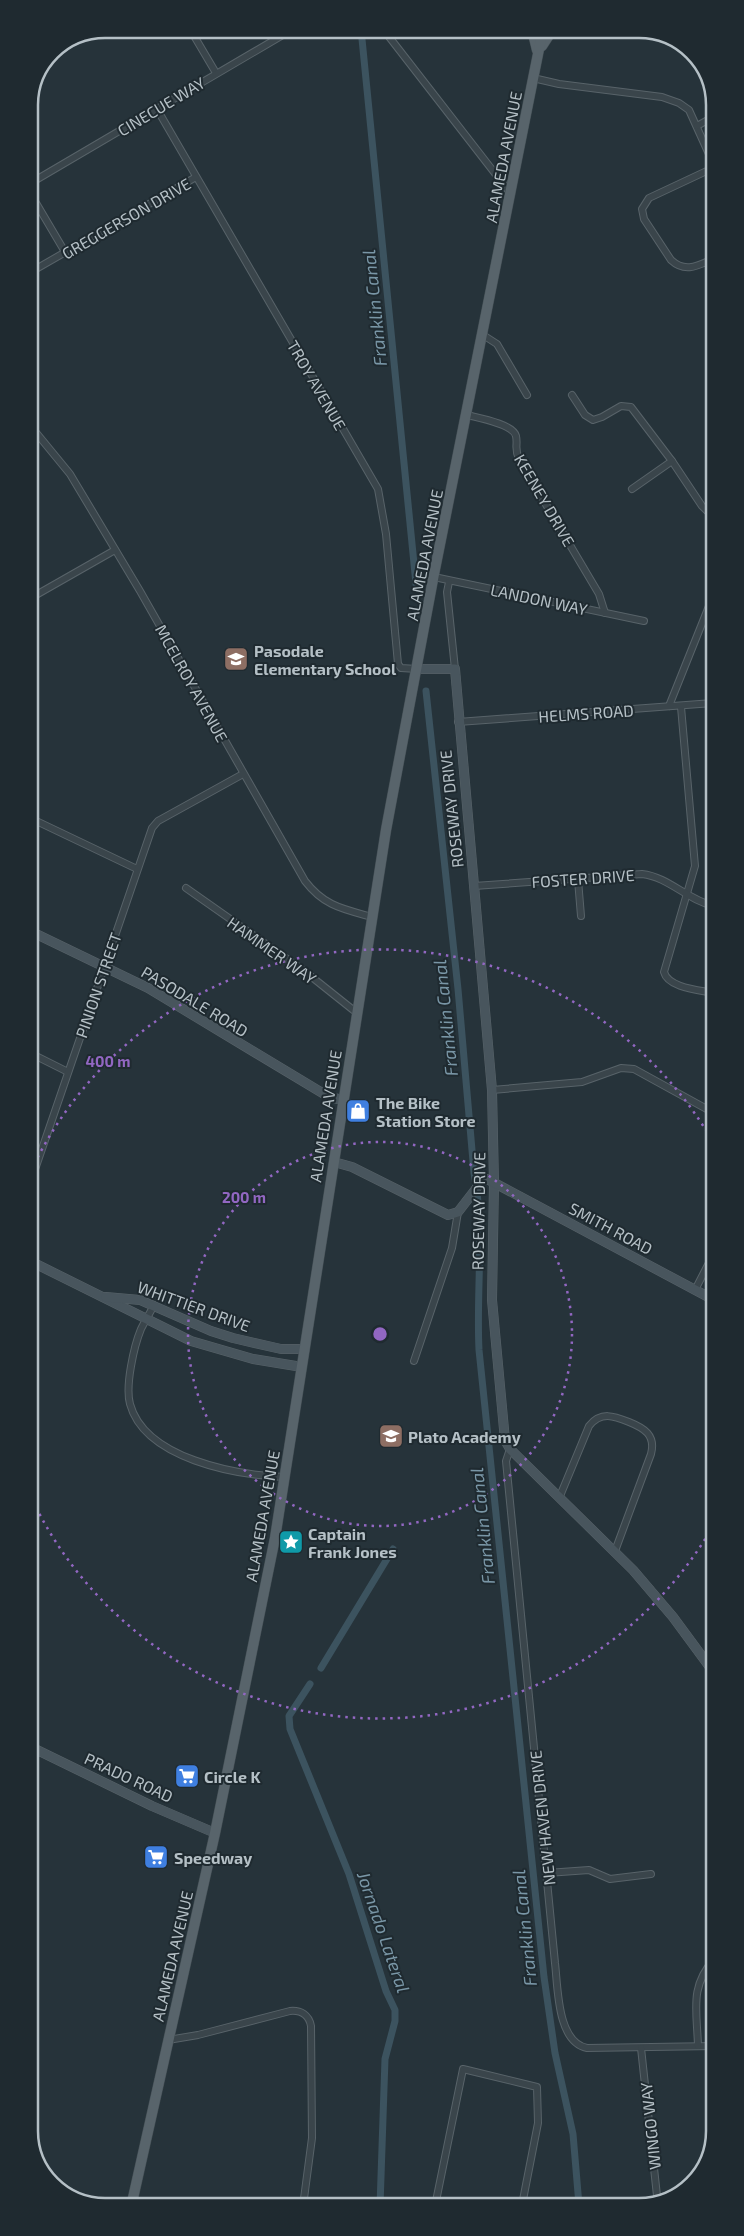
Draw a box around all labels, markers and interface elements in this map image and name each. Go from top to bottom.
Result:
street label: CINECUE WAY [114,72,208,140]
street label: ALAMEDA AVENUE [481,90,525,224]
street label: GREGGERSON DRIVE [58,173,194,263]
water label: Franklin Canal [357,249,391,367]
street label: TROY AVENUE [284,337,350,433]
street label: KEENEY DRIVE [511,451,579,549]
street label: ALAMEDA AVENUE [402,488,446,622]
street label: LANDON WAY [489,579,589,619]
street label: MCELROY AVENUE [152,621,232,745]
place label: Pasodale Elementary School [254,641,397,679]
school or university icon: Pasodale Elementary School [223,646,249,672]
street label: HELMS ROAD [538,700,634,726]
street label: ROSEWAY DRIVE [435,749,467,869]
street label: FOSTER DRIVE [531,865,635,891]
street label: HAMMER WAY [224,912,320,988]
street label: PINION STREET [71,930,125,1040]
water label: Franklin Canal [428,959,462,1077]
street label: PASODALE ROAD [138,962,252,1040]
street label: ALAMEDA AVENUE [305,1049,345,1183]
text: 400 m [86,1052,130,1070]
place label: The Bike Station Store [376,1093,476,1130]
shop icon: The Bike Station Store [345,1098,371,1124]
street label: ROSEWAY DRIVE [467,1152,489,1270]
text: 200 m [222,1188,266,1206]
street label: SMITH ROAD [566,1198,656,1258]
street label: WHITTIER DRIVE [135,1277,253,1335]
centre of rings [371,1325,389,1343]
school or university icon: Plato Academy [378,1423,404,1449]
place label: Plato Academy [408,1427,521,1447]
street label: ALAMEDA AVENUE [241,1449,283,1583]
water label: Franklin Canal [465,1467,499,1585]
place label: Captain Frank Jones [308,1524,397,1561]
place icon: Captain Frank Jones [278,1529,304,1555]
street label: PRADO ROAD [82,1748,176,1806]
street label: NEW HAVEN DRIVE [525,1749,559,1887]
supermarket icon: Circle K [174,1763,200,1789]
place label: Circle K [204,1767,261,1786]
supermarket icon: Speedway [143,1844,169,1870]
place label: Speedway [174,1848,252,1868]
water label: Jornado Lateral [353,1867,415,1996]
water label: Franklin Canal [507,1869,541,1987]
street label: ALAMEDA AVENUE [148,1889,196,2023]
street label: WINGO WAY [636,2081,664,2171]

